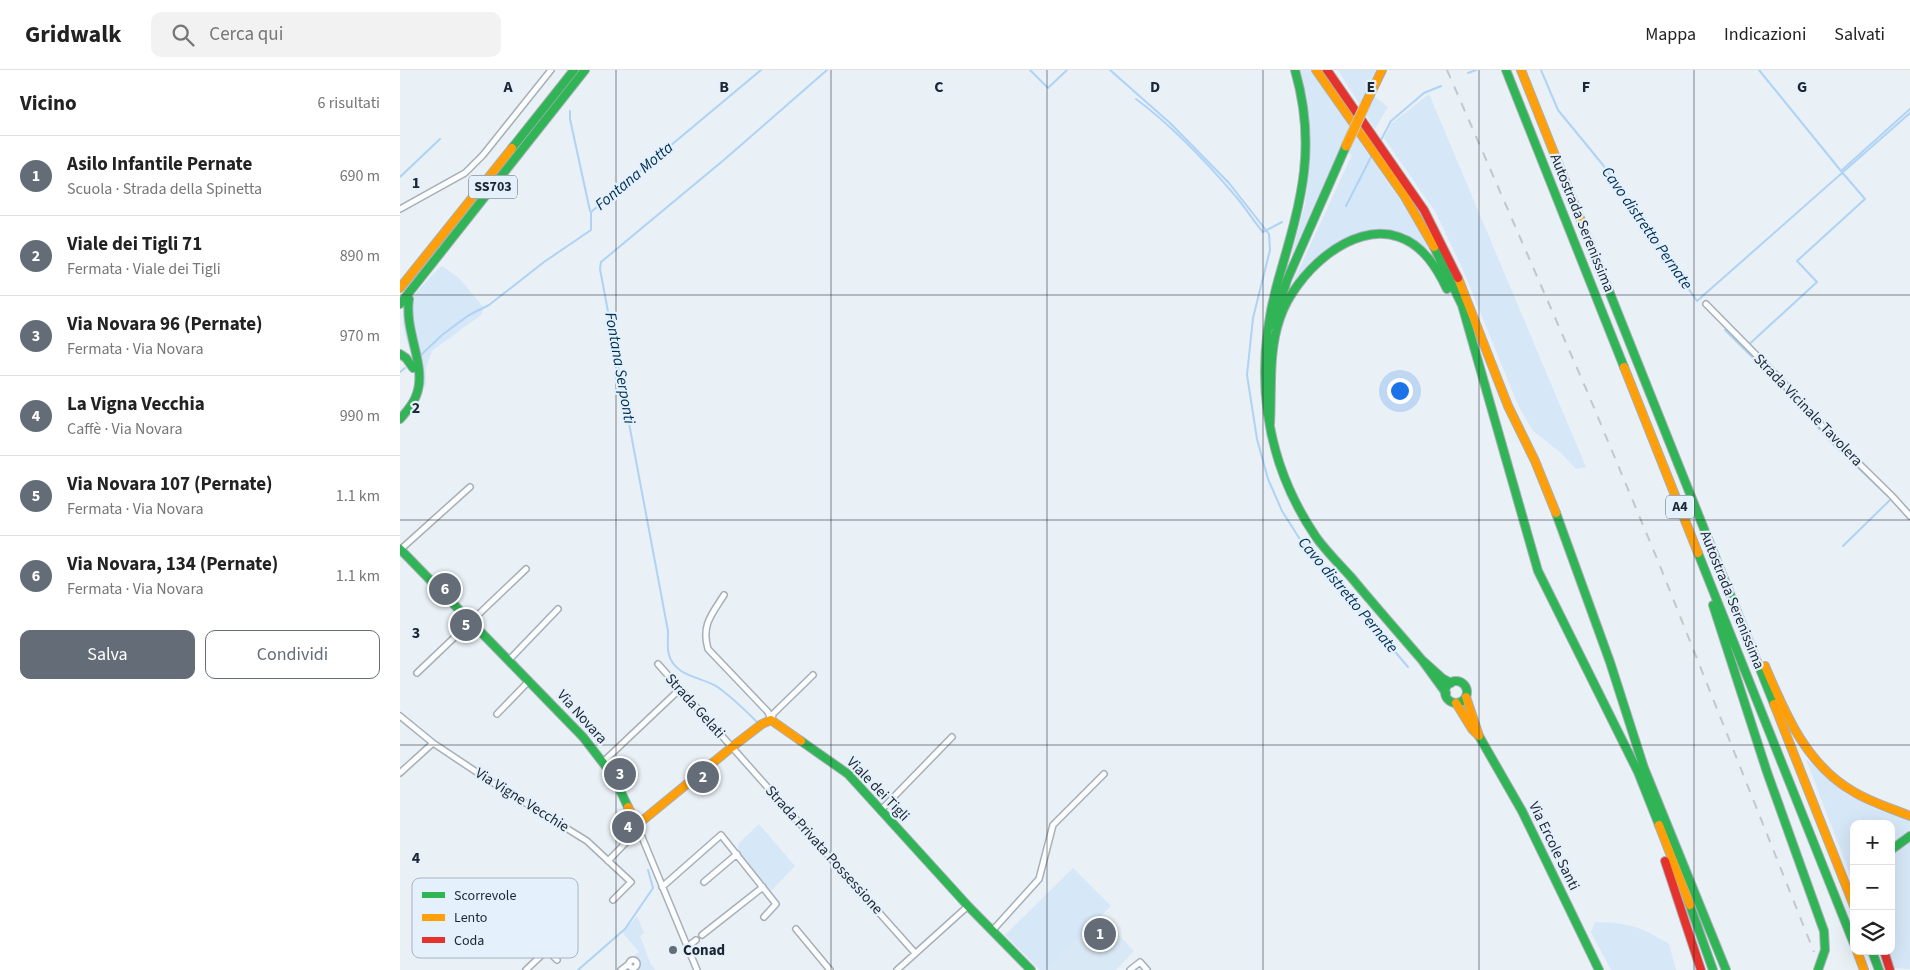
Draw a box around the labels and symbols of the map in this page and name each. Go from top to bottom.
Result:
text: A [502,76,513,98]
text: B [719,76,729,98]
text: C [934,76,944,98]
text: D [1150,76,1160,98]
text: E [1367,76,1375,98]
text: F [1582,76,1590,98]
text: G [1797,76,1807,98]
water label: Fontana Motta [590,136,678,215]
street label: Autostrada Serenissima [1545,151,1619,295]
water label: Cavo distretto Pernate [1596,162,1698,294]
text: 1 [412,172,420,194]
road number: SS703 [469,175,517,198]
water label: Fontana Serponti [599,310,641,426]
street label: Strada Vicinale Tavolera [1749,349,1867,471]
your location [1387,378,1413,404]
text: 2 [412,397,420,419]
road number: A4 [1666,496,1694,518]
street label: Autostrada Serenissima [1695,528,1769,672]
water label: Cavo distretto Pernate [1293,532,1403,658]
pin: 6 [429,570,461,608]
pin: 5 [450,606,482,644]
text: 3 [412,622,420,644]
street label: Strada Gelati [660,669,730,743]
street label: Via Novara [552,685,612,749]
street label: Viale dei Tigli [842,752,914,826]
pin: 3 [604,755,636,793]
pin: 2 [687,758,719,796]
street label: Via Vigne Vecchie [471,763,573,837]
street label: Strada Privata Possessione [760,781,888,919]
street label: Via Ercole Santi [1523,798,1585,894]
pin: 4 [612,808,644,846]
text: 4 [412,847,421,869]
legend [412,878,578,958]
text: Scorrevole [454,886,516,906]
text: Lento [454,908,487,928]
pin: 1 [1084,915,1116,953]
text: Coda [454,931,484,951]
place label: Conad [683,940,725,961]
marker: Conad [667,944,679,956]

